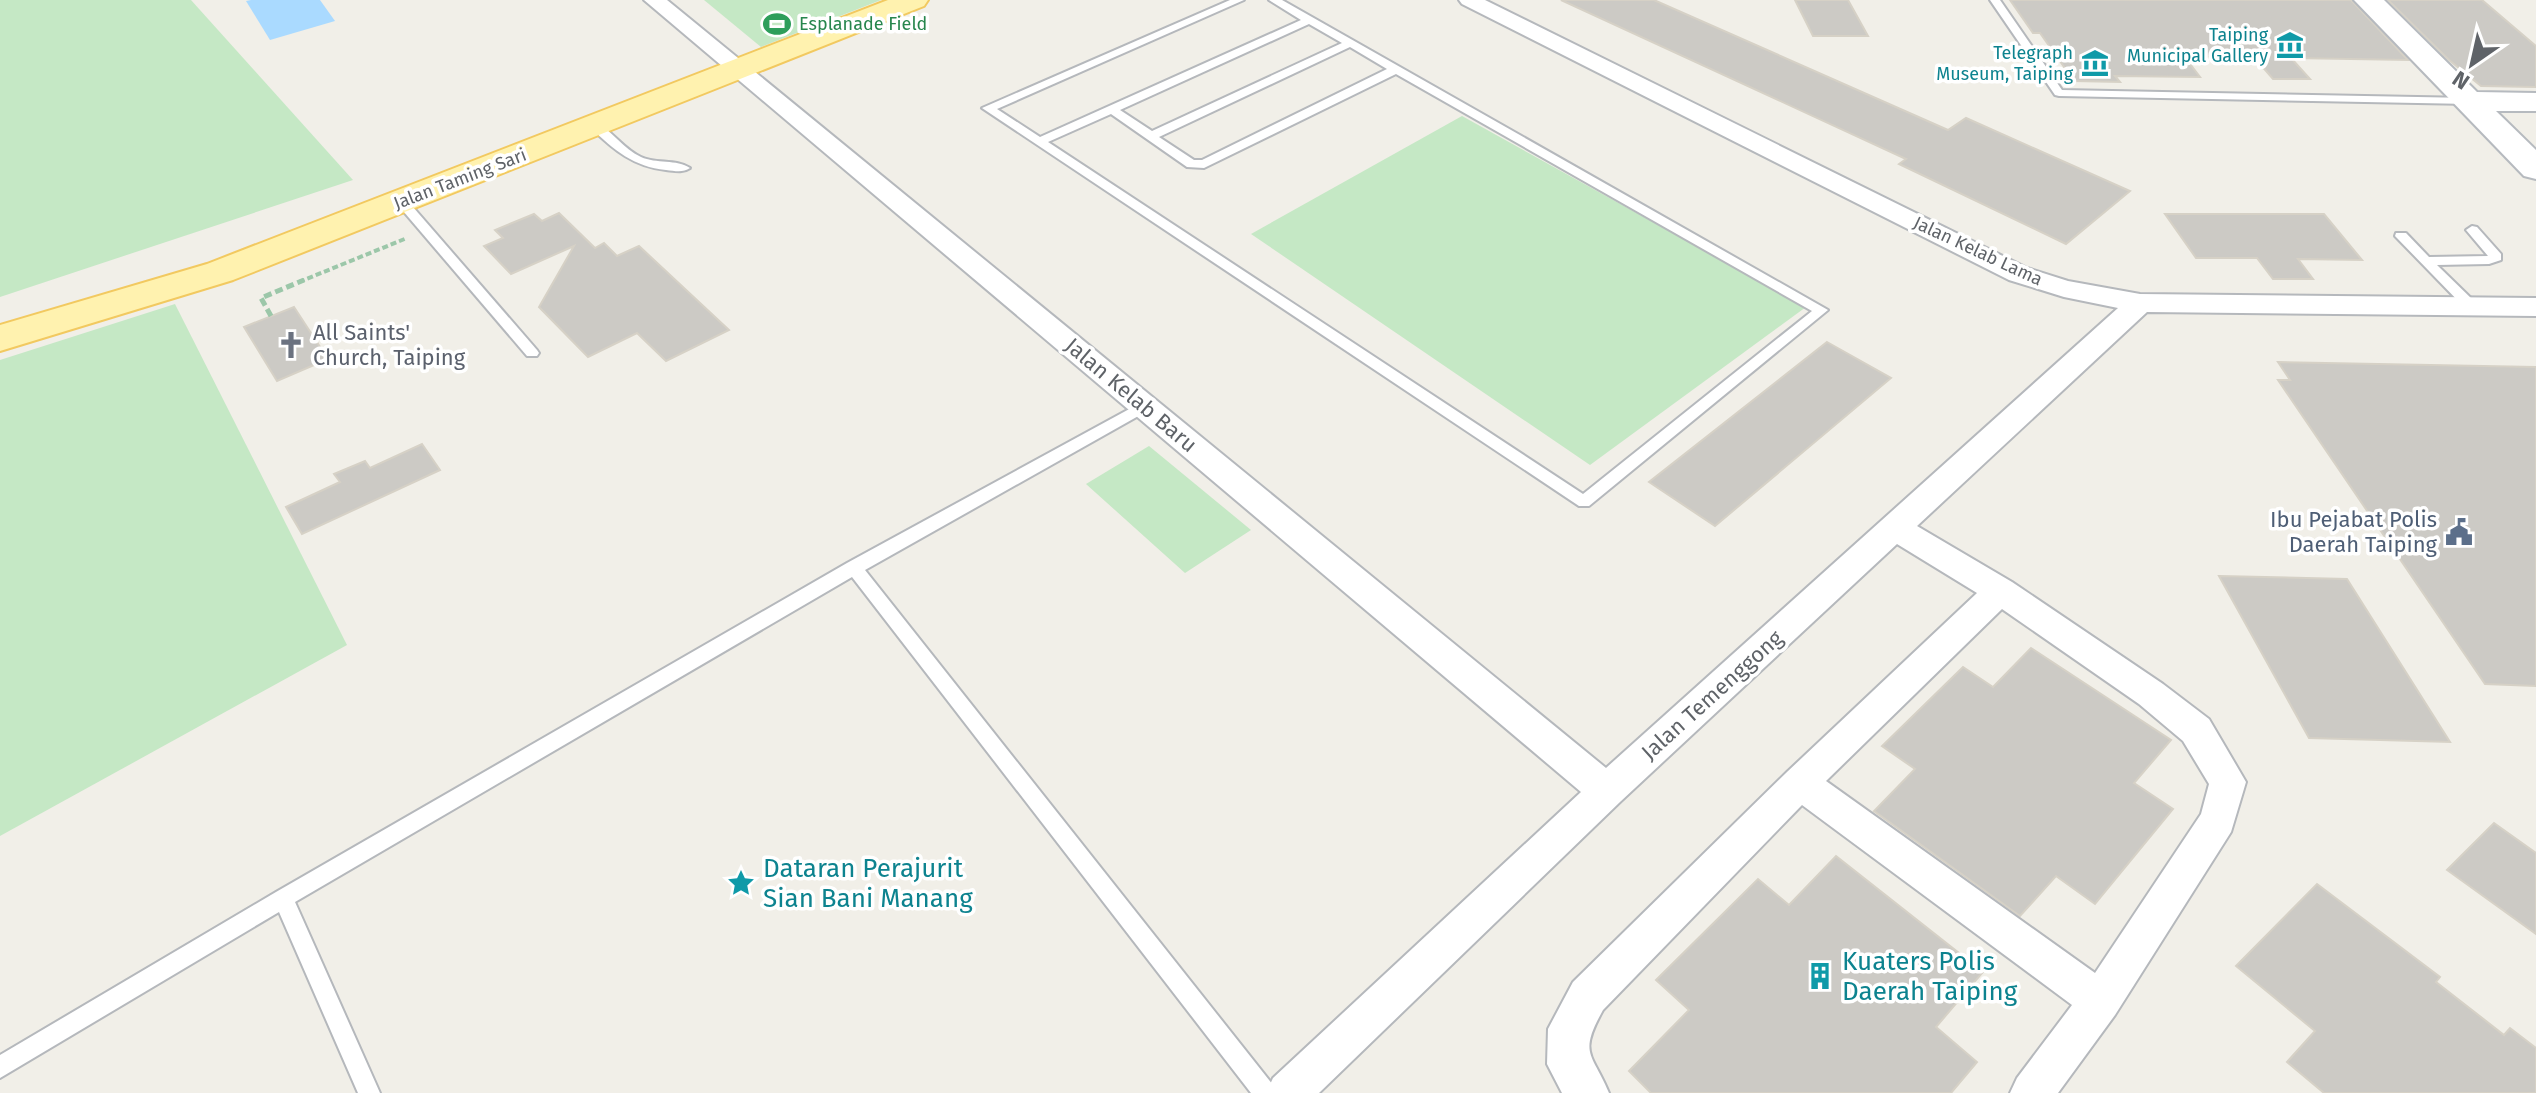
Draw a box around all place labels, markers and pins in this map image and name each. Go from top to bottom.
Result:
sports icon: Esplanade Field [762,9,792,39]
place label: Esplanade Field [799,13,927,35]
place label: Taiping Municipal Gallery [2127,24,2269,67]
museum icon: Taiping Municipal Gallery [2275,30,2305,60]
place label: Telegraph Museum, Taiping [1936,42,2074,85]
museum icon: Telegraph Museum, Taiping [2080,48,2110,78]
place label: All Saints' Church, Taiping [313,319,466,371]
church icon: All Saints' Church, Taiping [276,330,306,360]
place label: Ibu Pejabat Polis Daerah Taiping [2270,506,2438,558]
public building icon: Ibu Pejabat Polis Daerah Taiping [2444,517,2474,547]
place label: Dataran Perajurit Sian Bani Manang [763,853,973,914]
place icon: Dataran Perajurit Sian Bani Manang [726,868,756,898]
place label: Kuaters Polis Daerah Taiping [1842,946,2018,1007]
building icon: Kuaters Polis Daerah Taiping [1805,961,1835,991]

